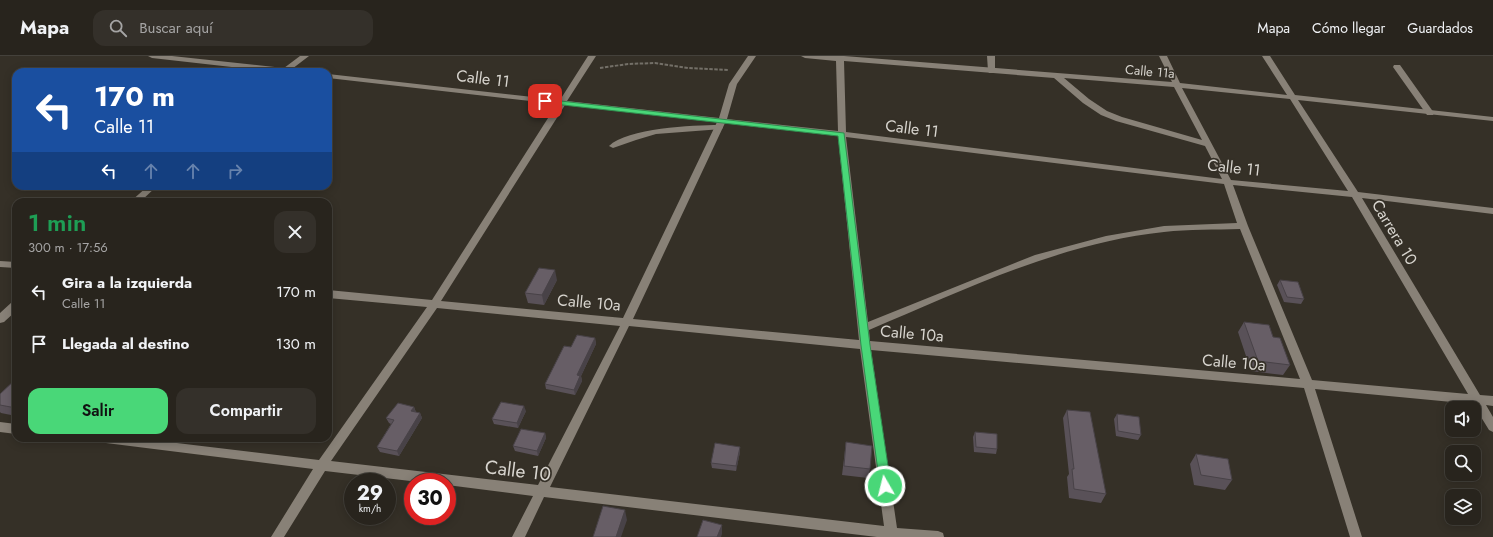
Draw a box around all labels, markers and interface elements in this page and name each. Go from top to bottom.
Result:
search box [93,10,373,46]
text: Mapa [20,14,69,41]
icon: search [107,17,129,39]
text: Buscar aquí [139,17,213,39]
text: Mapa [1257,18,1290,38]
text: Cómo llegar [1312,18,1385,38]
text: Guardados [1407,18,1473,38]
street label: Calle 11a [1124,60,1176,83]
street label: Calle 11 [455,64,511,93]
text: 170 m [94,76,175,117]
icon: left [28,84,80,136]
pin [528,84,562,118]
icon: arrive [534,90,556,112]
text: Calle 11 [94,114,154,140]
street label: Calle 11 [884,114,940,143]
street label: Calle 11 [1206,153,1262,182]
icon: left [98,160,120,182]
icon: ahead [140,160,162,182]
icon: ahead [182,160,204,182]
icon: right [224,160,246,182]
street label: Carrera 10 [1366,195,1423,269]
text: 1 min [28,205,86,240]
button: close [274,211,316,253]
text: 300 m · 17:56 [28,238,108,257]
text: Gira a la izquierda [62,272,192,294]
icon: left [28,281,50,303]
text: 170 m [276,281,316,303]
street label: Calle 10a [556,288,622,317]
text: Calle 11 [62,294,105,313]
street label: Calle 10a [879,319,945,348]
icon: arrive [28,333,50,355]
text: Llegada al destino [62,333,189,355]
text: 130 m [276,333,316,355]
street label: Calle 10a [1201,348,1267,377]
button: Salir [28,388,168,434]
button: Compartir [176,388,316,434]
map controls [1445,401,1481,525]
button: sound [1445,401,1481,437]
button: search [1445,445,1481,481]
street label: Calle 10 [483,453,553,488]
position arrow [864,465,906,507]
speed limit sign: 30 [404,473,456,525]
text: 29 [357,479,383,508]
button: layers [1445,489,1481,525]
text: km/h [359,501,381,516]

